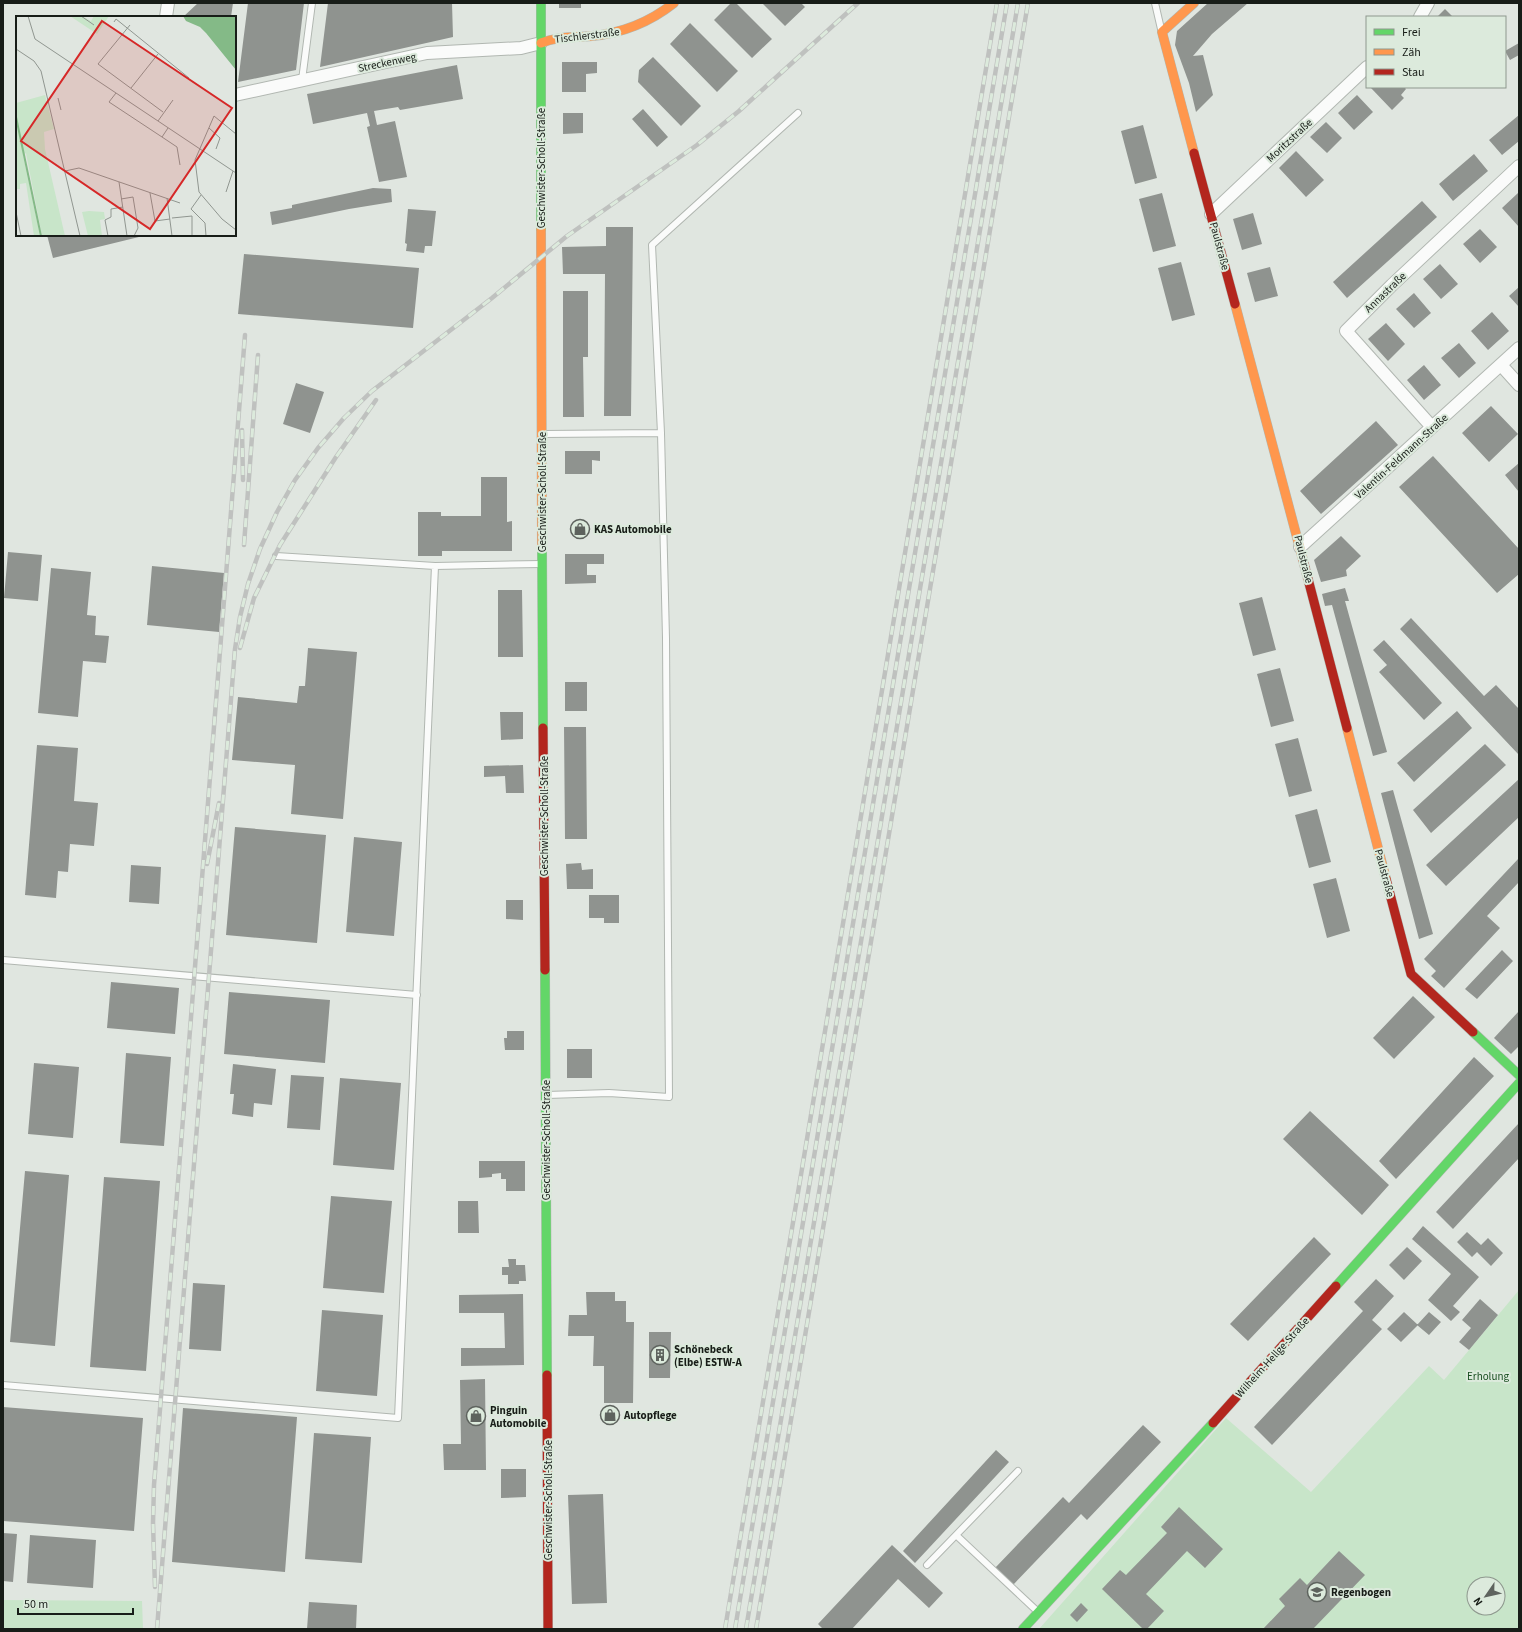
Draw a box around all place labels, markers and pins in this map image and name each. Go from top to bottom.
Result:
shop icon: KAS Automobile [569,518,591,540]
place label: KAS Automobile [594,522,672,537]
place label: Schönebeck (Elbe) ESTW-A [674,1342,742,1370]
building icon: Schönebeck (Elbe) ESTW-A [649,1344,671,1366]
place label: Pinguin Automobile [489,1403,547,1431]
shop icon: Autopflege [599,1404,621,1426]
shop icon: Pinguin Automobile [465,1405,487,1427]
place label: Autopflege [623,1408,677,1423]
school or university icon: Regenbogen [1306,1581,1328,1603]
place label: Regenbogen [1331,1585,1391,1600]

